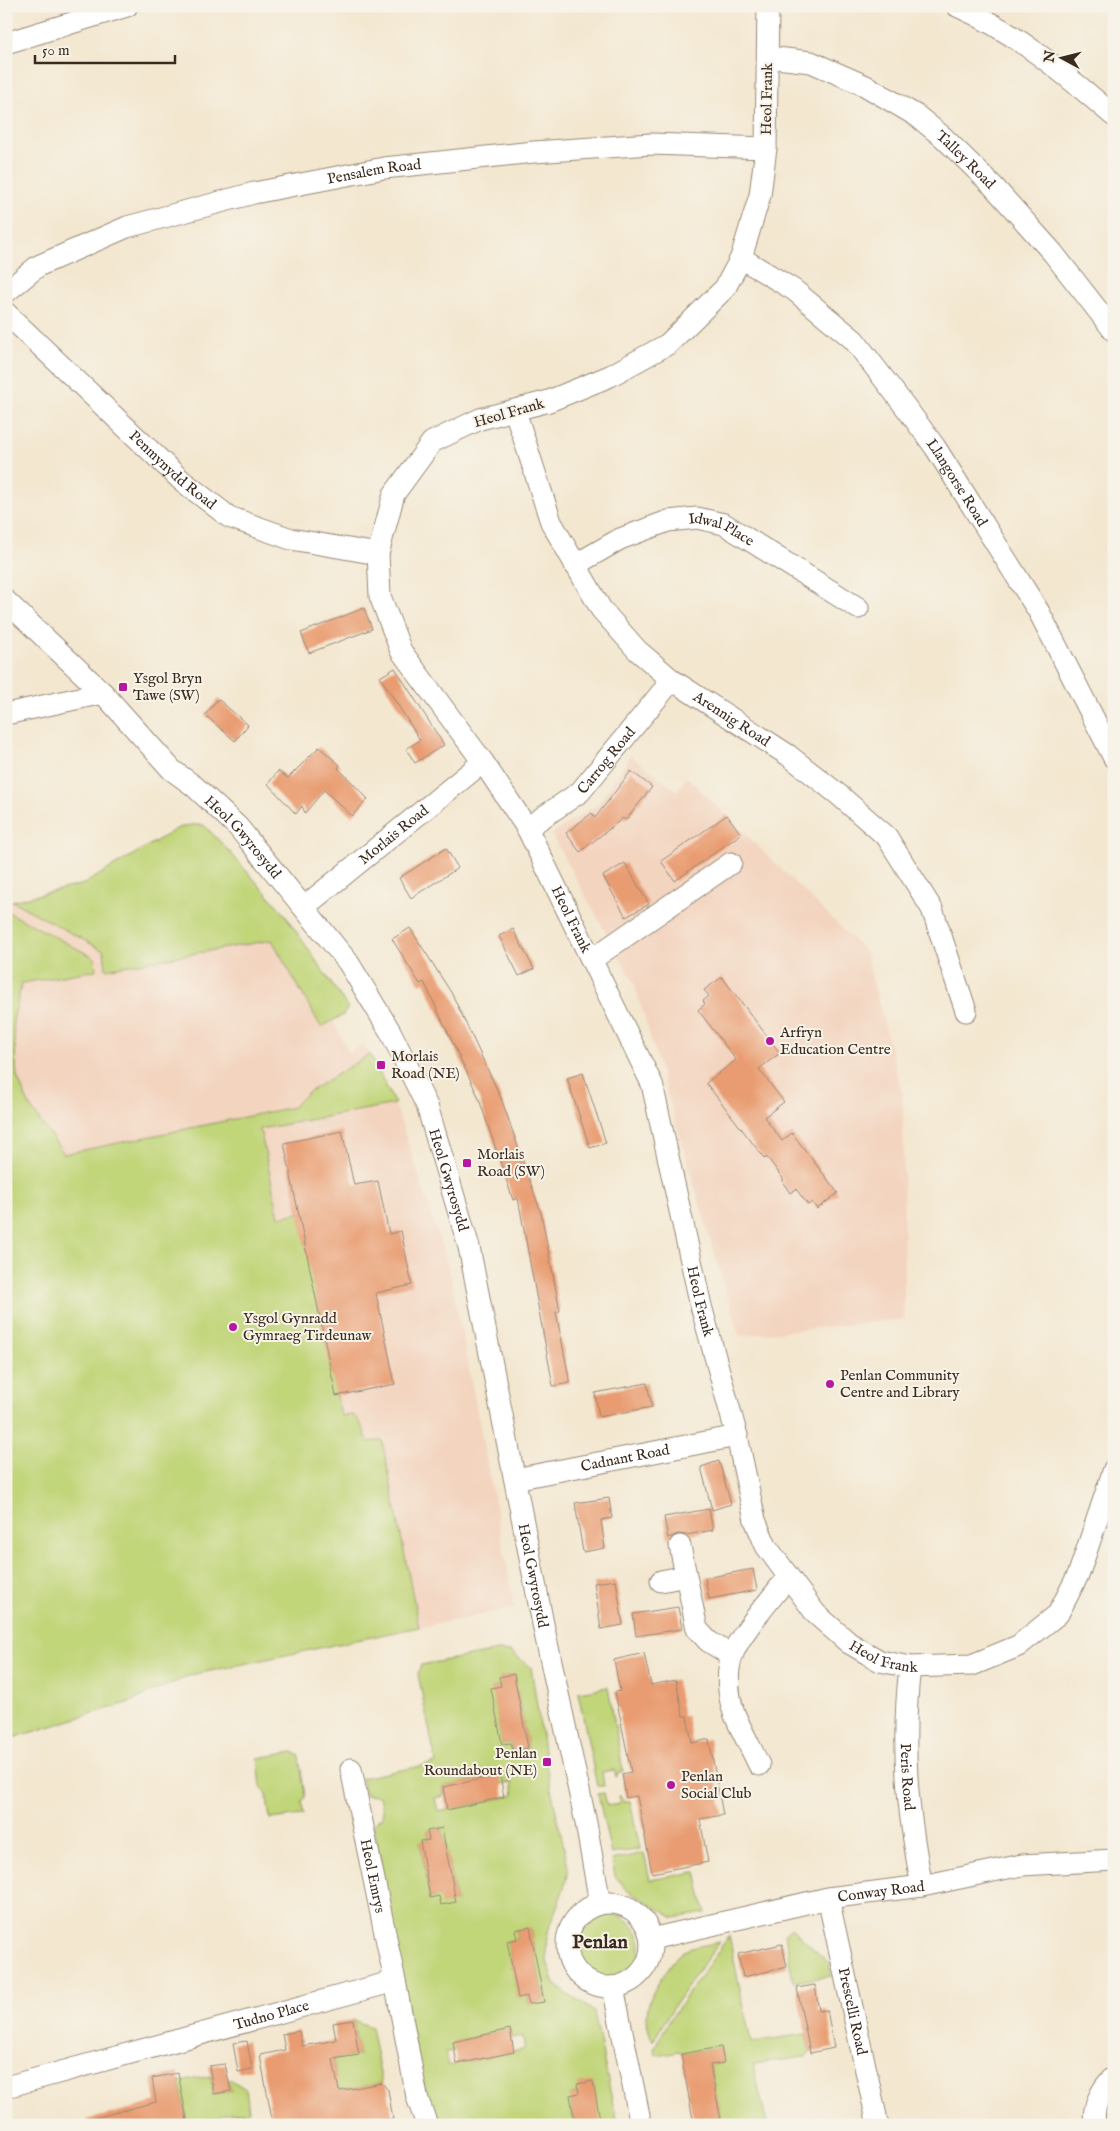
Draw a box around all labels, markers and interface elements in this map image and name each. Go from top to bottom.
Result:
scale bar [35,32,175,64]
north arrow [1038,32,1088,82]
text: 50 m [42,41,70,60]
text: N [1040,49,1060,65]
street label: Heol Frank [757,62,777,135]
street label: Talley Road [932,126,1000,194]
street label: Pensalem Road [326,155,423,188]
street label: Heol Frank [472,394,547,432]
street label: Penmynydd Road [125,426,221,514]
street label: Llangorse Road [922,435,993,531]
street label: Idwal Place [687,508,758,550]
place label: Ysgol Bryn Tawe (SW) [133,669,202,705]
marker: Ysgol Bryn Tawe (SW) [117,681,129,693]
street label: Arennig Road [689,686,775,751]
street label: Carrog Road [573,722,640,798]
street label: Heol Gwyrosydd [200,791,286,883]
street label: Morlais Road [355,800,433,869]
street label: Heol Frank [547,882,596,957]
place label: Arfryn Education Centre [779,1023,891,1059]
marker: Arfryn Education Centre [764,1035,776,1047]
place label: Morlais Road (NE) [391,1047,460,1083]
marker: Morlais Road (NE) [375,1059,387,1071]
street label: Heol Gwyrosydd [425,1126,474,1234]
place label: Morlais Road (SW) [477,1145,545,1181]
marker: Morlais Road (SW) [461,1157,473,1169]
street label: Heol Frank [683,1264,719,1340]
place label: Ysgol Gynradd Gymraeg Tirdeunaw [243,1309,373,1345]
marker: Ysgol Gynradd Gymraeg Tirdeunaw [227,1321,239,1333]
place label: Penlan Community Centre and Library [840,1366,960,1402]
marker: Penlan Community Centre and Library [824,1378,836,1390]
street label: Cadnant Road [579,1440,672,1476]
street label: Heol Gwyrosydd [514,1522,553,1631]
street label: Heol Frank [846,1636,919,1677]
street label: Peris Road [896,1743,920,1812]
place label: Penlan Roundabout (NE) [424,1744,537,1780]
marker: Penlan Roundabout (NE) [541,1756,553,1768]
place label: Penlan Social Club [681,1767,752,1803]
marker: Penlan Social Club [665,1779,677,1791]
street label: Heol Emrys [356,1837,390,1914]
street label: Conway Road [836,1876,926,1906]
district label: Penlan [572,1930,628,1955]
street label: Prescelli Road [834,1966,872,2058]
street label: Tudno Place [231,1995,311,2034]

